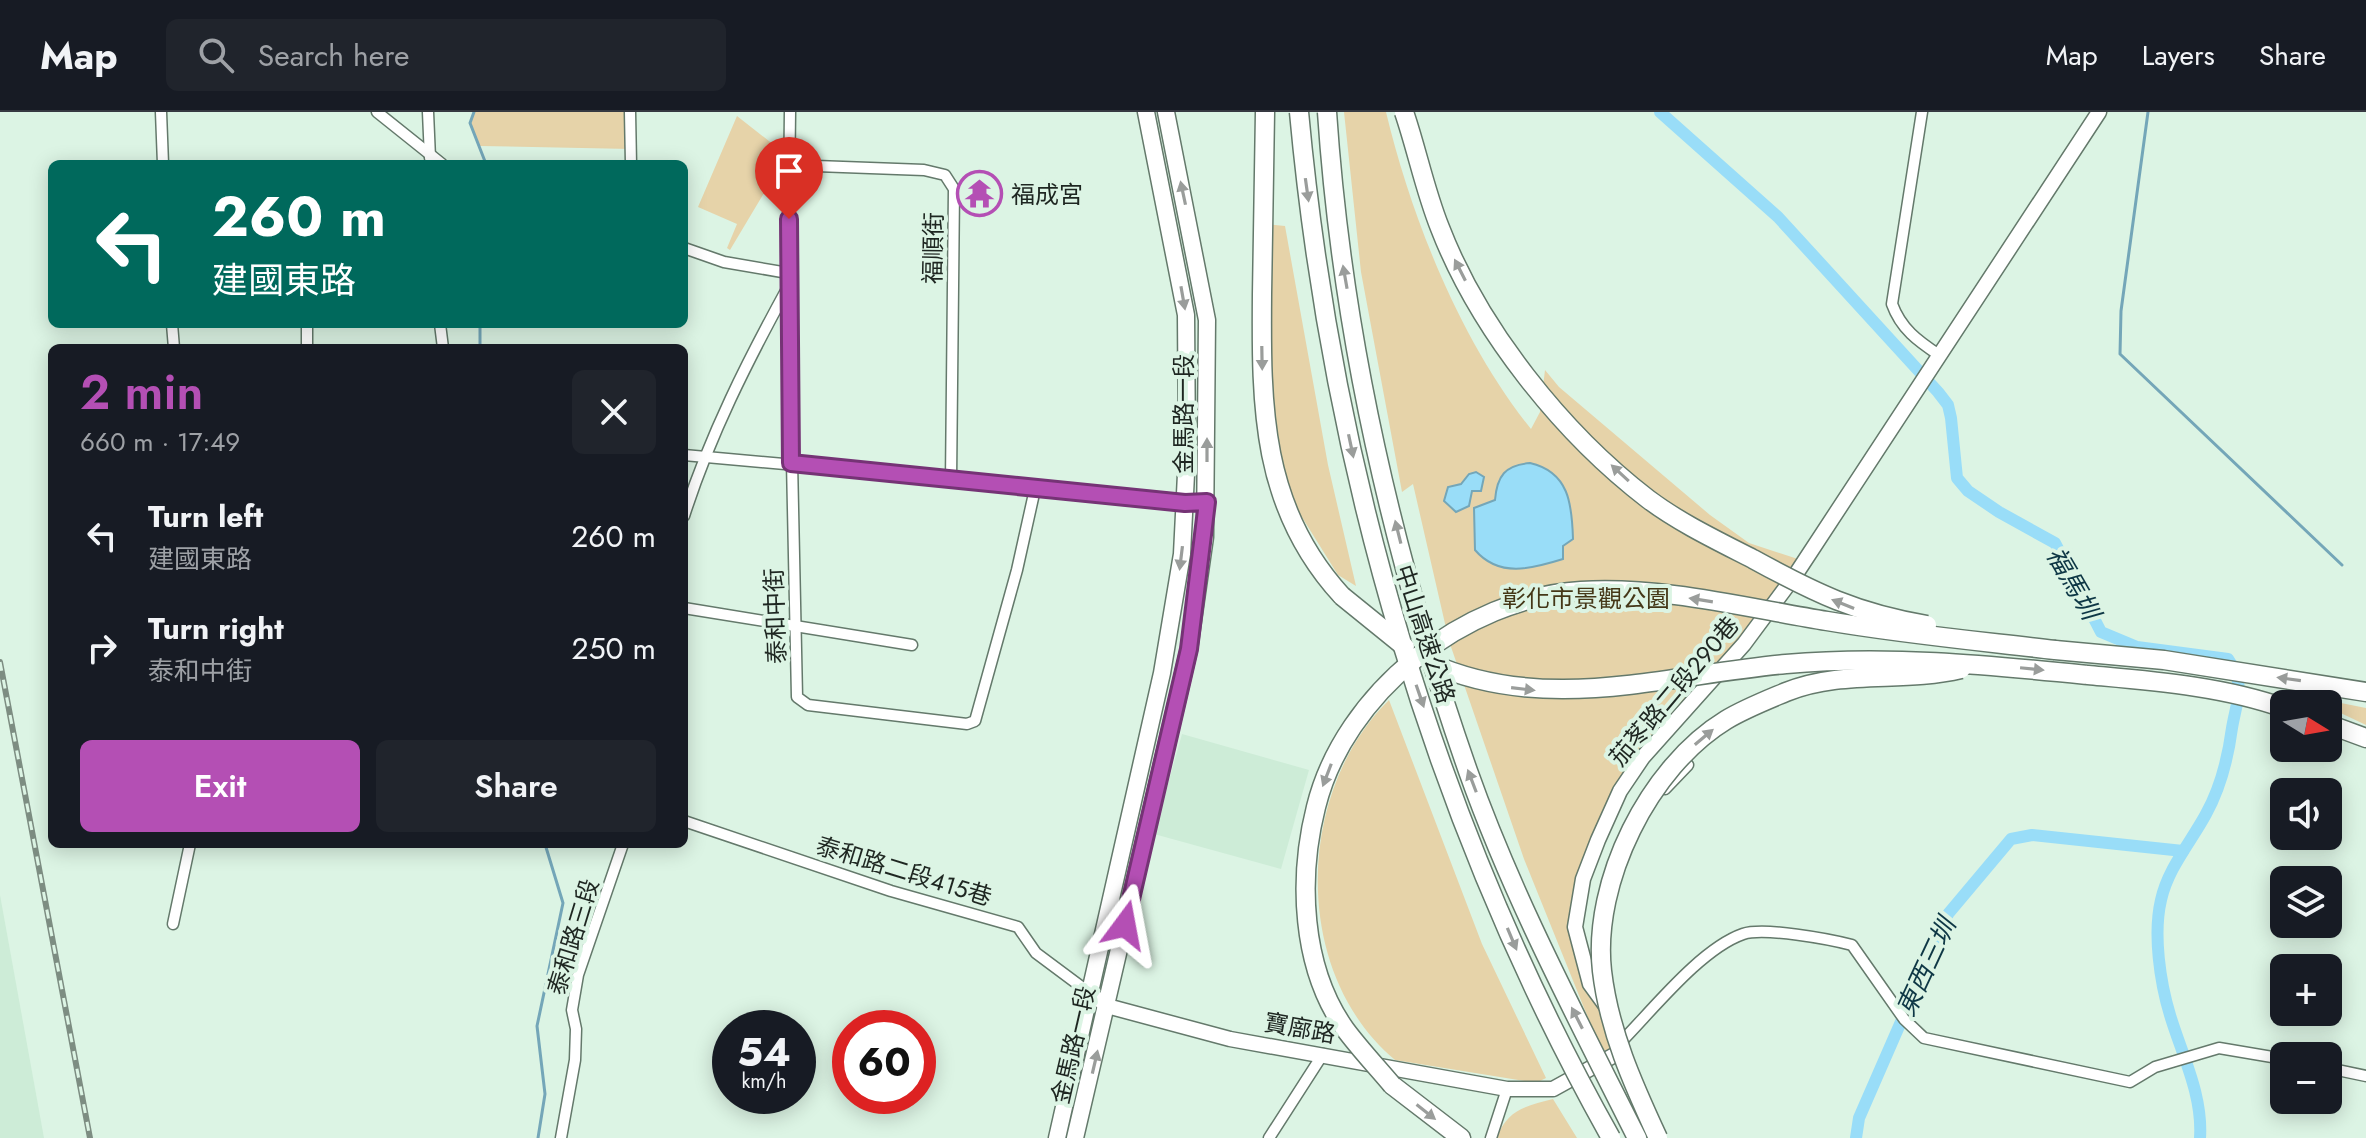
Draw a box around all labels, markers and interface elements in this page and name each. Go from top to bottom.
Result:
search box [166,19,726,91]
text: Map [40,28,118,83]
icon: search [194,33,238,77]
text: Search here [258,34,410,77]
text: Map [2046,35,2098,76]
text: Layers [2142,35,2215,76]
text: Share [2259,35,2326,76]
pin [755,137,823,219]
icon: arrive [767,149,811,193]
temple icon: 福成宮 [956,170,1004,218]
text: 260 m [212,176,386,257]
place label: 福成宮 [1011,177,1083,212]
one-way arrow [1301,177,1314,202]
one-way arrow [1176,180,1189,205]
icon: left [80,192,184,296]
street label: 福順街 [915,212,951,284]
text: 建國東路 [212,254,356,306]
one-way arrow [1454,259,1467,282]
one-way arrow [1338,264,1350,289]
one-way arrow [1178,286,1190,311]
one-way arrow [1256,346,1268,371]
street label: 金馬路一段 [1166,354,1201,474]
text: 2 min [80,358,203,427]
button: close [572,370,656,454]
text: 660 m · 17:49 [80,423,240,461]
one-way arrow [1345,433,1358,458]
one-way arrow [1201,437,1213,462]
one-way arrow [1611,464,1630,482]
text: Turn left [148,495,263,538]
icon: left [80,514,124,558]
text: 260 m [571,515,656,558]
one-way arrow [1391,519,1403,544]
text: 建國東路 [148,540,252,578]
water label: 福馬圳 [2037,540,2111,630]
one-way arrow [1174,546,1187,571]
street label: 中山高速公路 [1386,560,1464,708]
street label: 泰和中街 [756,567,794,665]
park label: 彰化市景觀公園 [1502,581,1670,616]
one-way arrow [1688,593,1713,605]
one-way arrow [1831,597,1855,610]
text: Turn right [148,607,284,650]
street label: 茄苳路二段290巷 [1601,609,1747,773]
icon: right [80,626,124,670]
text: 250 m [572,627,656,670]
text: 泰和中街 [148,652,252,690]
one-way arrow [2020,663,2045,676]
one-way arrow [2276,672,2301,685]
one-way arrow [1511,683,1536,696]
one-way arrow [1414,684,1426,708]
north arrow [2270,690,2342,762]
map controls [2270,690,2342,1114]
one-way arrow [1694,729,1714,746]
button: Exit [80,740,360,832]
button: Share [376,740,656,832]
one-way arrow [1320,763,1332,787]
one-way arrow [1465,768,1478,792]
button: sound [2270,778,2342,850]
street label: 泰和路二段415巷 [812,828,996,914]
button: layers [2270,866,2342,938]
street label: 泰和路三段 [539,875,607,999]
position arrow [1083,883,1167,967]
water label: 東西三圳 [1887,908,1967,1022]
one-way arrow [1506,927,1519,951]
button: + [2270,954,2342,1026]
street label: 金馬路一段 [1042,983,1104,1107]
street label: 寶廍路 [1262,1005,1338,1051]
one-way arrow [1570,1007,1584,1030]
speed limit sign: 60 [832,1010,936,1114]
text: 54 [737,1023,791,1081]
button: − [2270,1042,2342,1114]
one-way arrow [1089,1050,1102,1075]
text: km/h [741,1067,787,1096]
one-way arrow [1416,1103,1436,1120]

